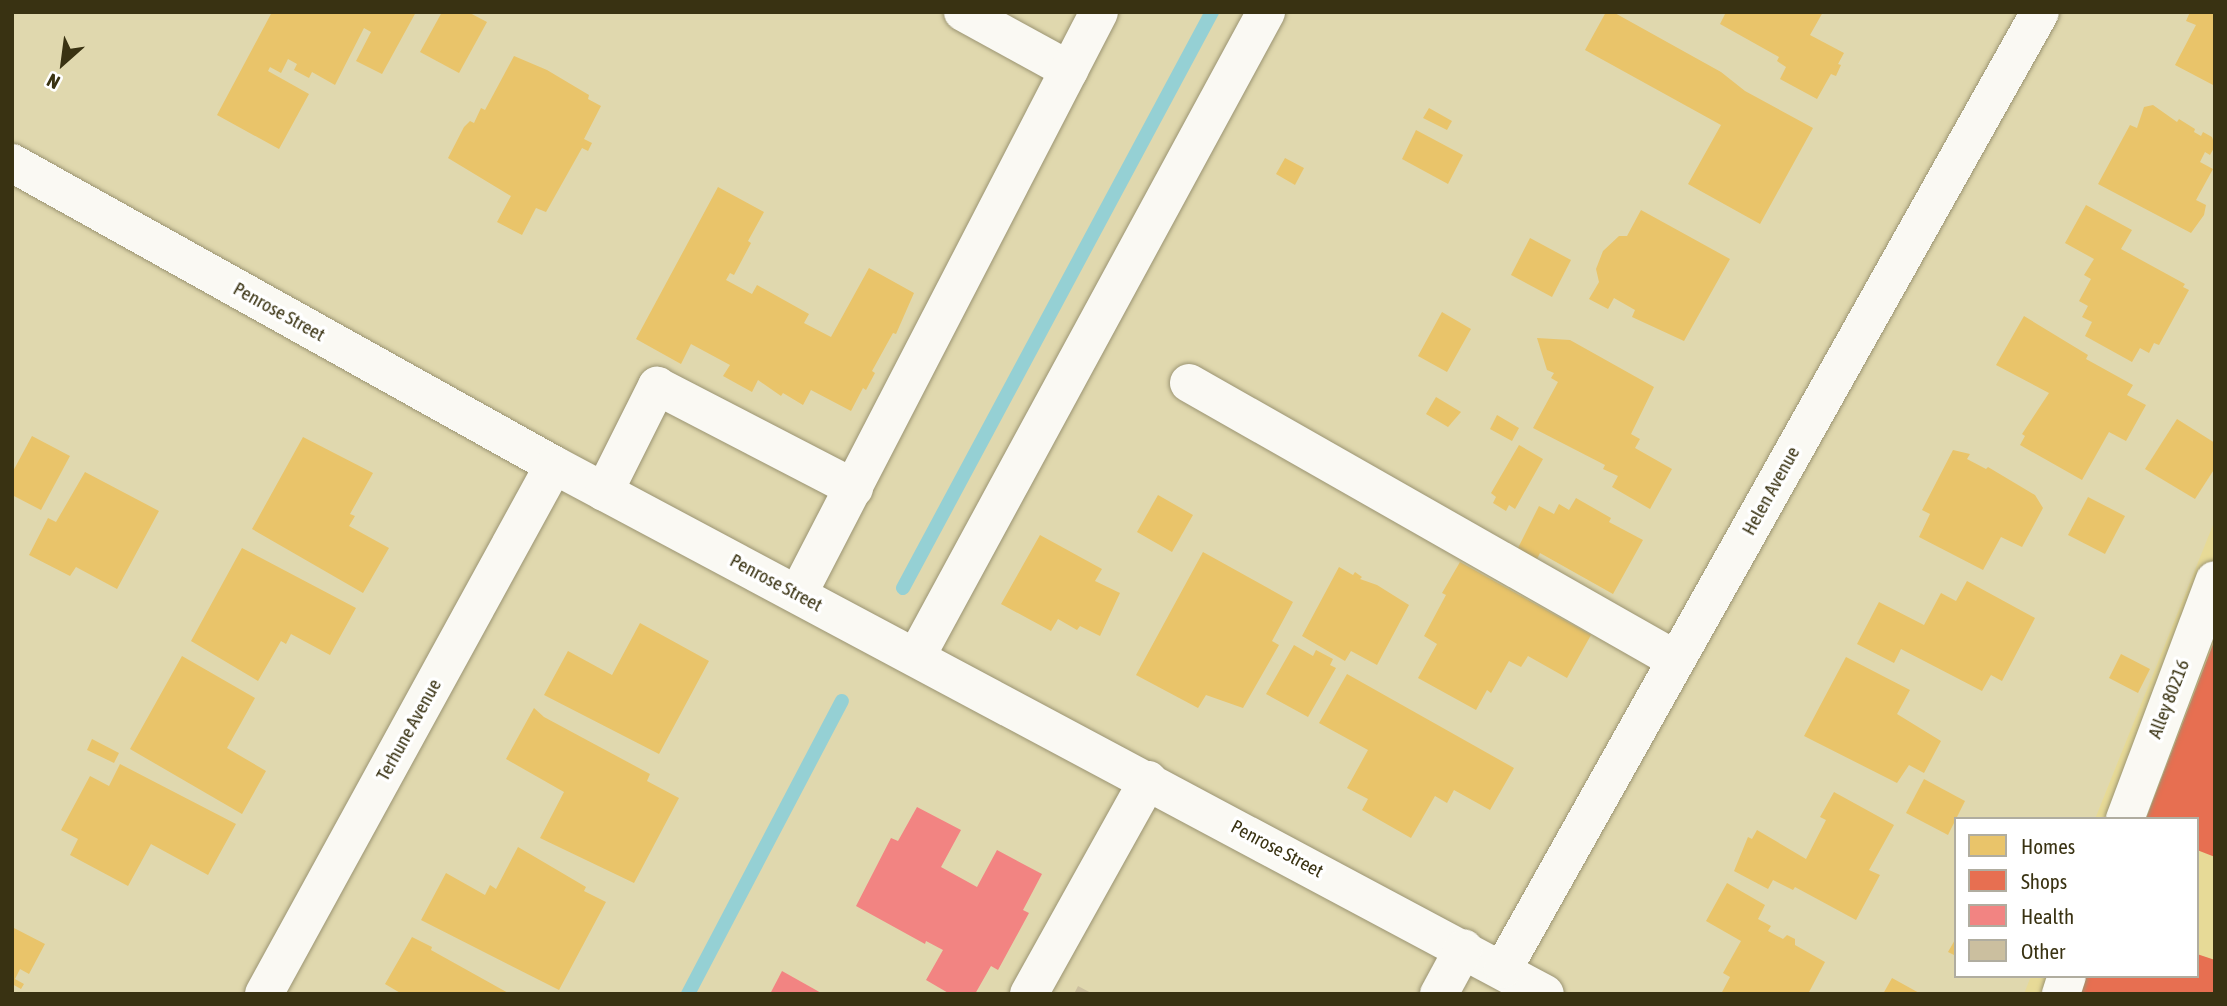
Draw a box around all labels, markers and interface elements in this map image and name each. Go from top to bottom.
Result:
north arrow [28,28,98,98]
text: N [43,69,63,94]
street label: Penrose Street [229,278,329,346]
street label: Helen Avenue [1737,443,1805,539]
street label: Penrose Street [726,549,826,617]
street label: Alley 80216 [2144,656,2194,742]
street label: Terhune Avenue [372,675,446,785]
street label: Penrose Street [1227,815,1327,883]
legend [1954,817,2199,978]
text: Homes [2021,834,2075,858]
text: Shops [2021,869,2067,893]
text: Health [2021,904,2074,928]
text: Other [2021,939,2065,963]

